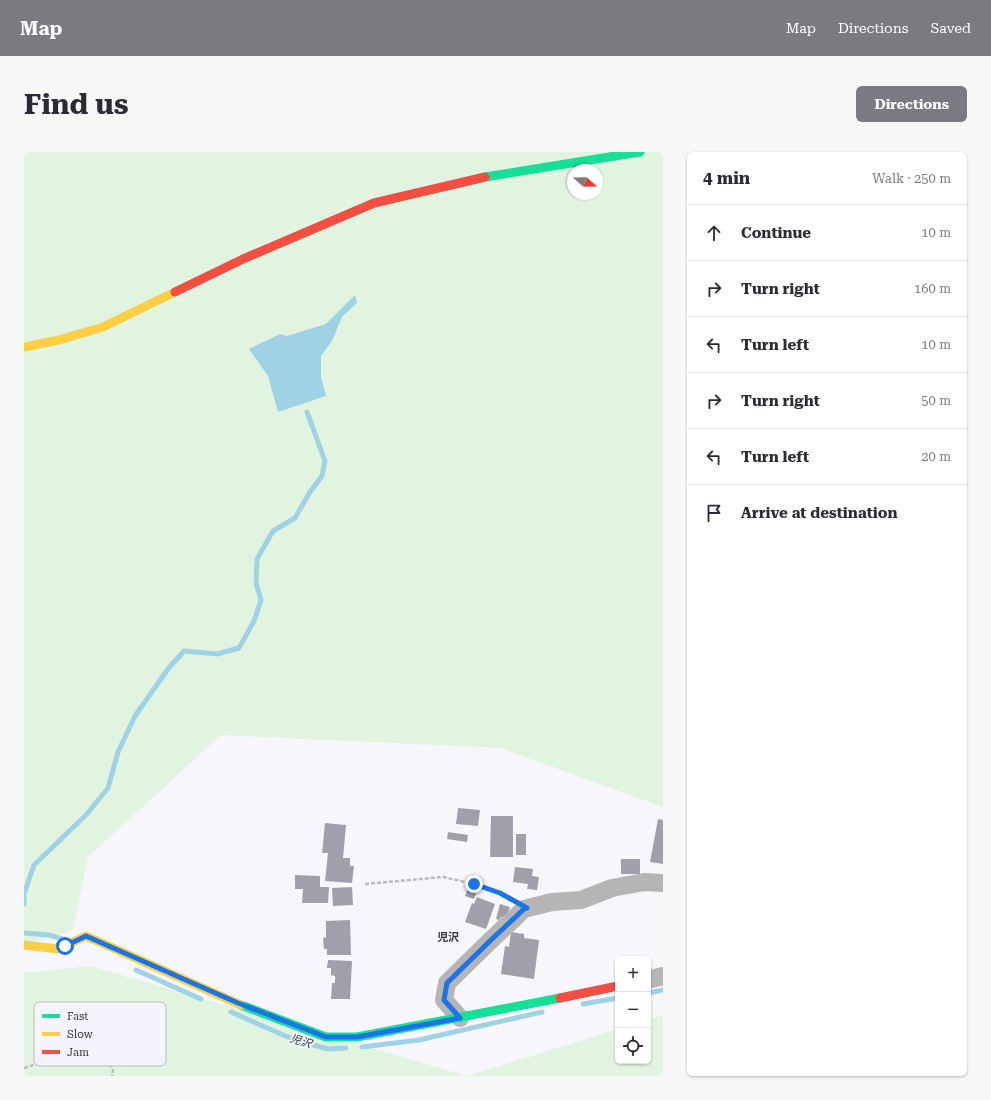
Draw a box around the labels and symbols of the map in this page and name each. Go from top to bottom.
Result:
north arrow [567,164,603,200]
route end [465,875,483,893]
district label: 児沢 [437,931,459,944]
route start [56,937,74,955]
legend [34,1002,166,1066]
text: Fast [67,1010,88,1023]
text: Slow [67,1028,94,1041]
water label: 児沢 [288,1032,315,1051]
text: Jam [67,1046,89,1059]

